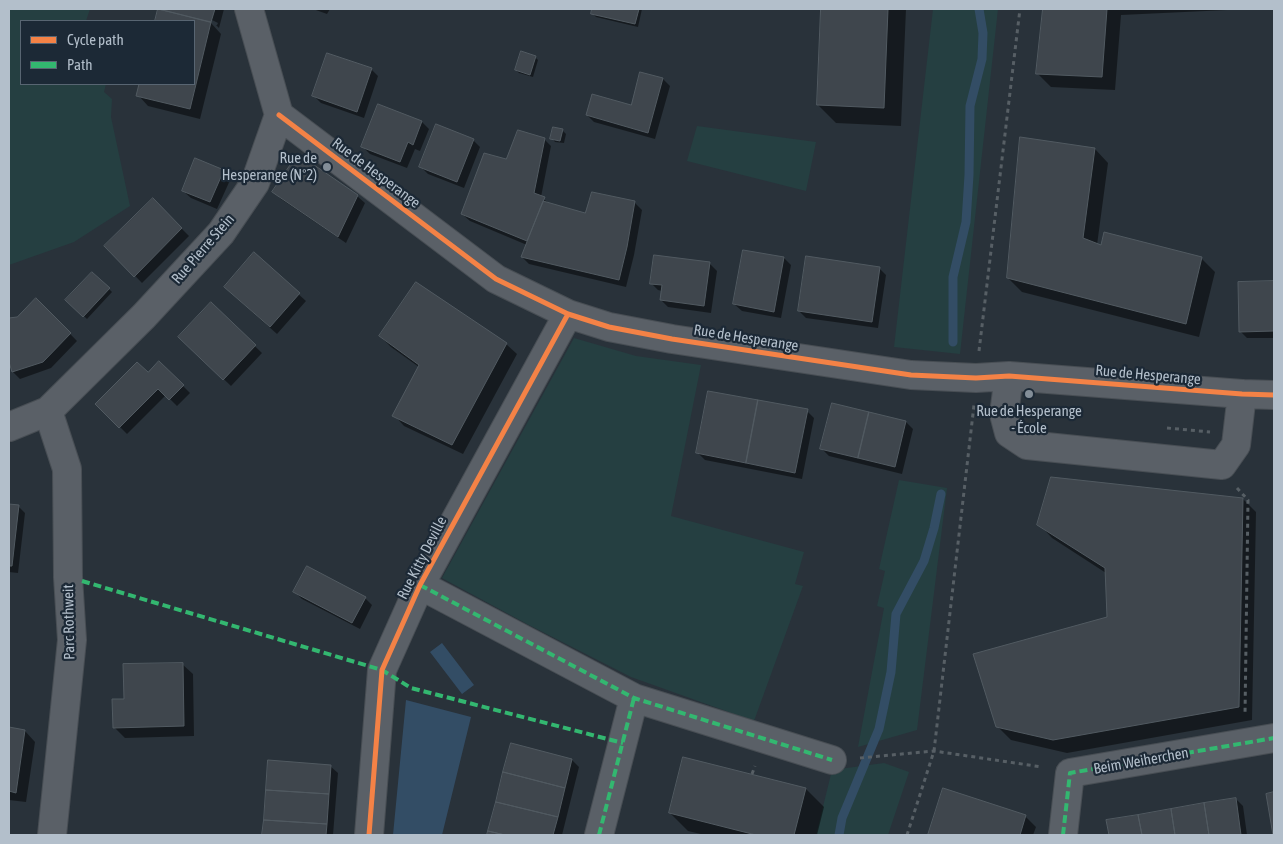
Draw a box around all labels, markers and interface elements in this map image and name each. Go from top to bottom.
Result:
legend [20,20,195,85]
text: Cycle path [67,31,124,48]
text: Path [67,56,93,73]
street label: Rue de Hesperange [328,134,424,212]
place label: Rue de Hesperange (N°2) [222,149,317,184]
marker: Rue de Hesperange (N°2) [321,161,333,173]
street label: Rue Pierre Stein [168,210,238,288]
street label: Rue de Hesperange [692,321,800,355]
street label: Rue de Hesperange [1095,361,1201,389]
marker: Rue de Hesperange - École [1023,388,1035,400]
place label: Rue de Hesperange - École [976,402,1082,437]
street label: Rue Kitty Deville [393,514,451,602]
street label: Parc Rothweit [59,584,79,660]
street label: Beim Weiherchen [1092,744,1190,778]

